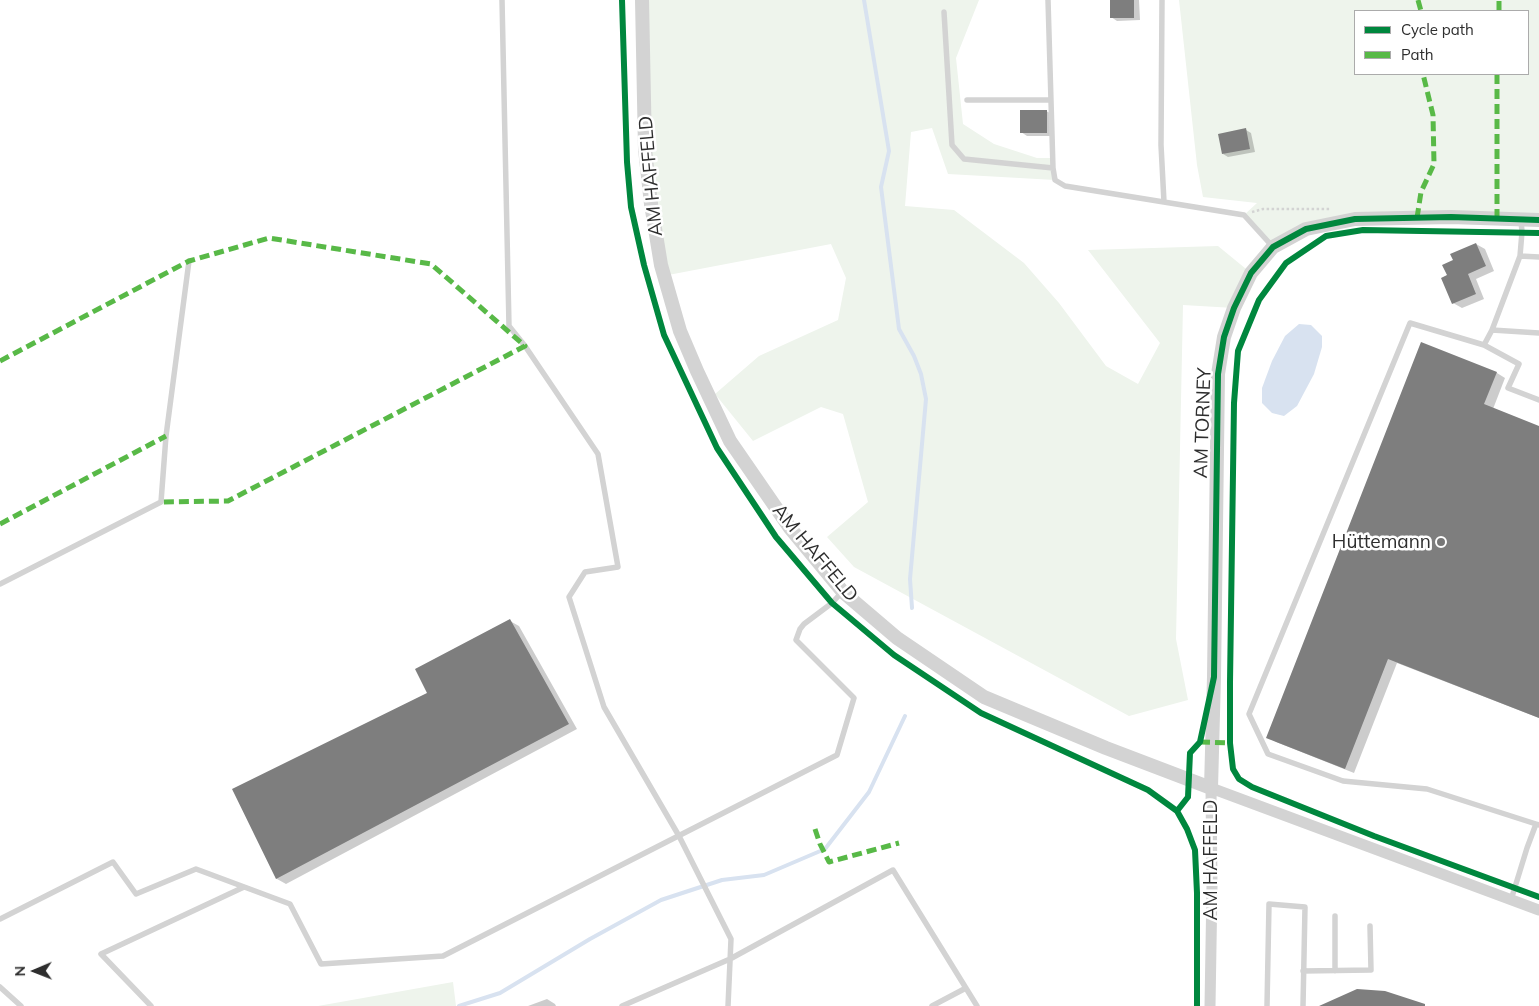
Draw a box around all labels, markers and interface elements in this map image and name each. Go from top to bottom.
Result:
legend [1354,10,1529,75]
text: Cycle path [1401,20,1474,39]
text: Path [1401,45,1433,64]
street label: AM HAFFELD [634,115,668,237]
street label: AM TORNEY [1190,367,1216,479]
street label: AM HAFFELD [767,499,863,607]
place label: Hüttemann [1332,531,1431,553]
marker: Hüttemann [1435,536,1447,548]
street label: AM HAFFELD [1200,800,1222,920]
north arrow [10,946,60,996]
text: N [11,966,29,977]

